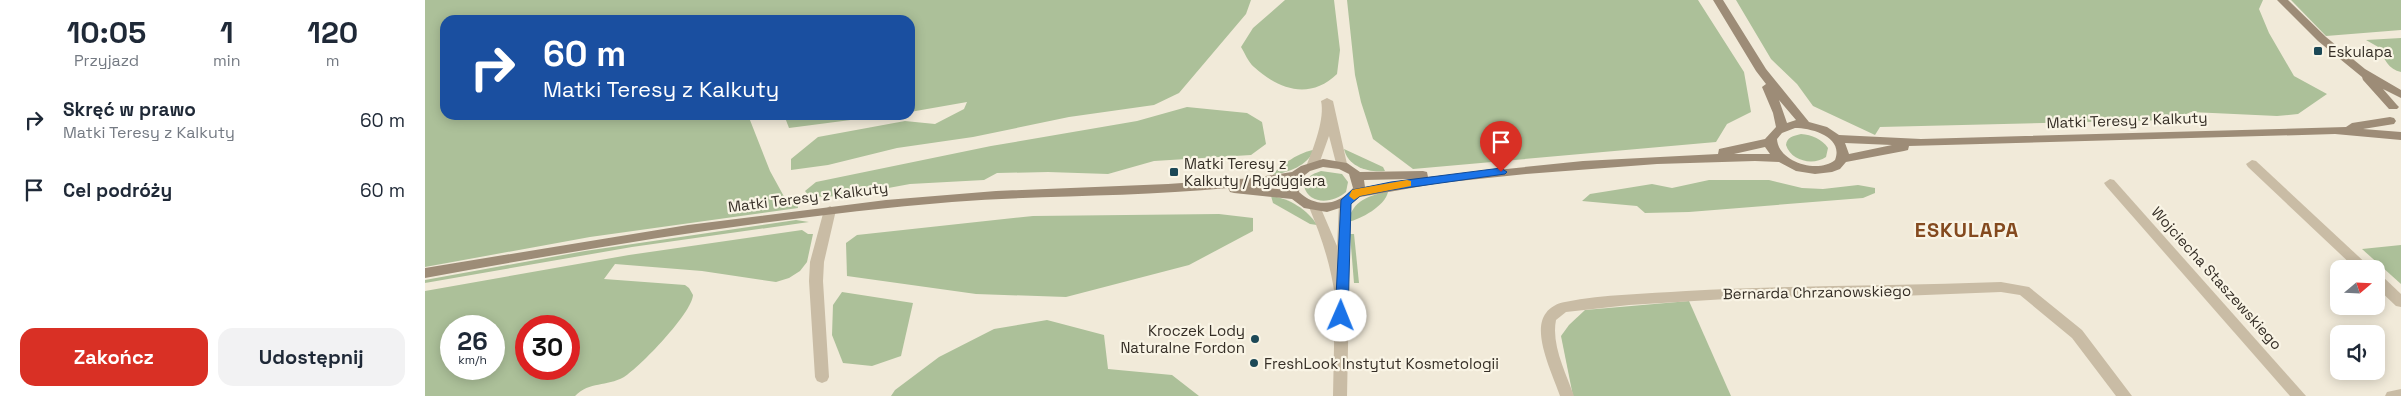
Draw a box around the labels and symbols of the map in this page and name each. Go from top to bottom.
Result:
place label: Eskulapa [2328,42,2393,61]
marker: Eskulapa [2312,45,2324,57]
street label: Matki Teresy z Kalkuty [2046,108,2208,132]
pin [1480,121,1522,172]
place label: Matki Teresy z Kalkuty / Rydygiera [1184,154,1326,190]
marker: Matki Teresy z Kalkuty / Rydygiera [1168,166,1180,178]
street label: Matki Teresy z Kalkuty [727,178,889,216]
street label: Wojciecha Staszewskiego [2148,202,2286,354]
district label: ESKULAPA [1915,217,2019,243]
north arrow [2330,260,2385,315]
street label: Bernarda Chrzanowskiego [1723,281,1911,303]
position arrow [1314,289,1366,341]
speed limit sign: 30 [515,315,580,380]
place label: Kroczek Lody Naturalne Fordon [1120,321,1245,357]
marker: Kroczek Lody Naturalne Fordon [1249,333,1261,345]
place label: FreshLook Instytut Kosmetologii [1264,354,1499,373]
marker: FreshLook Instytut Kosmetologii [1248,357,1260,369]

